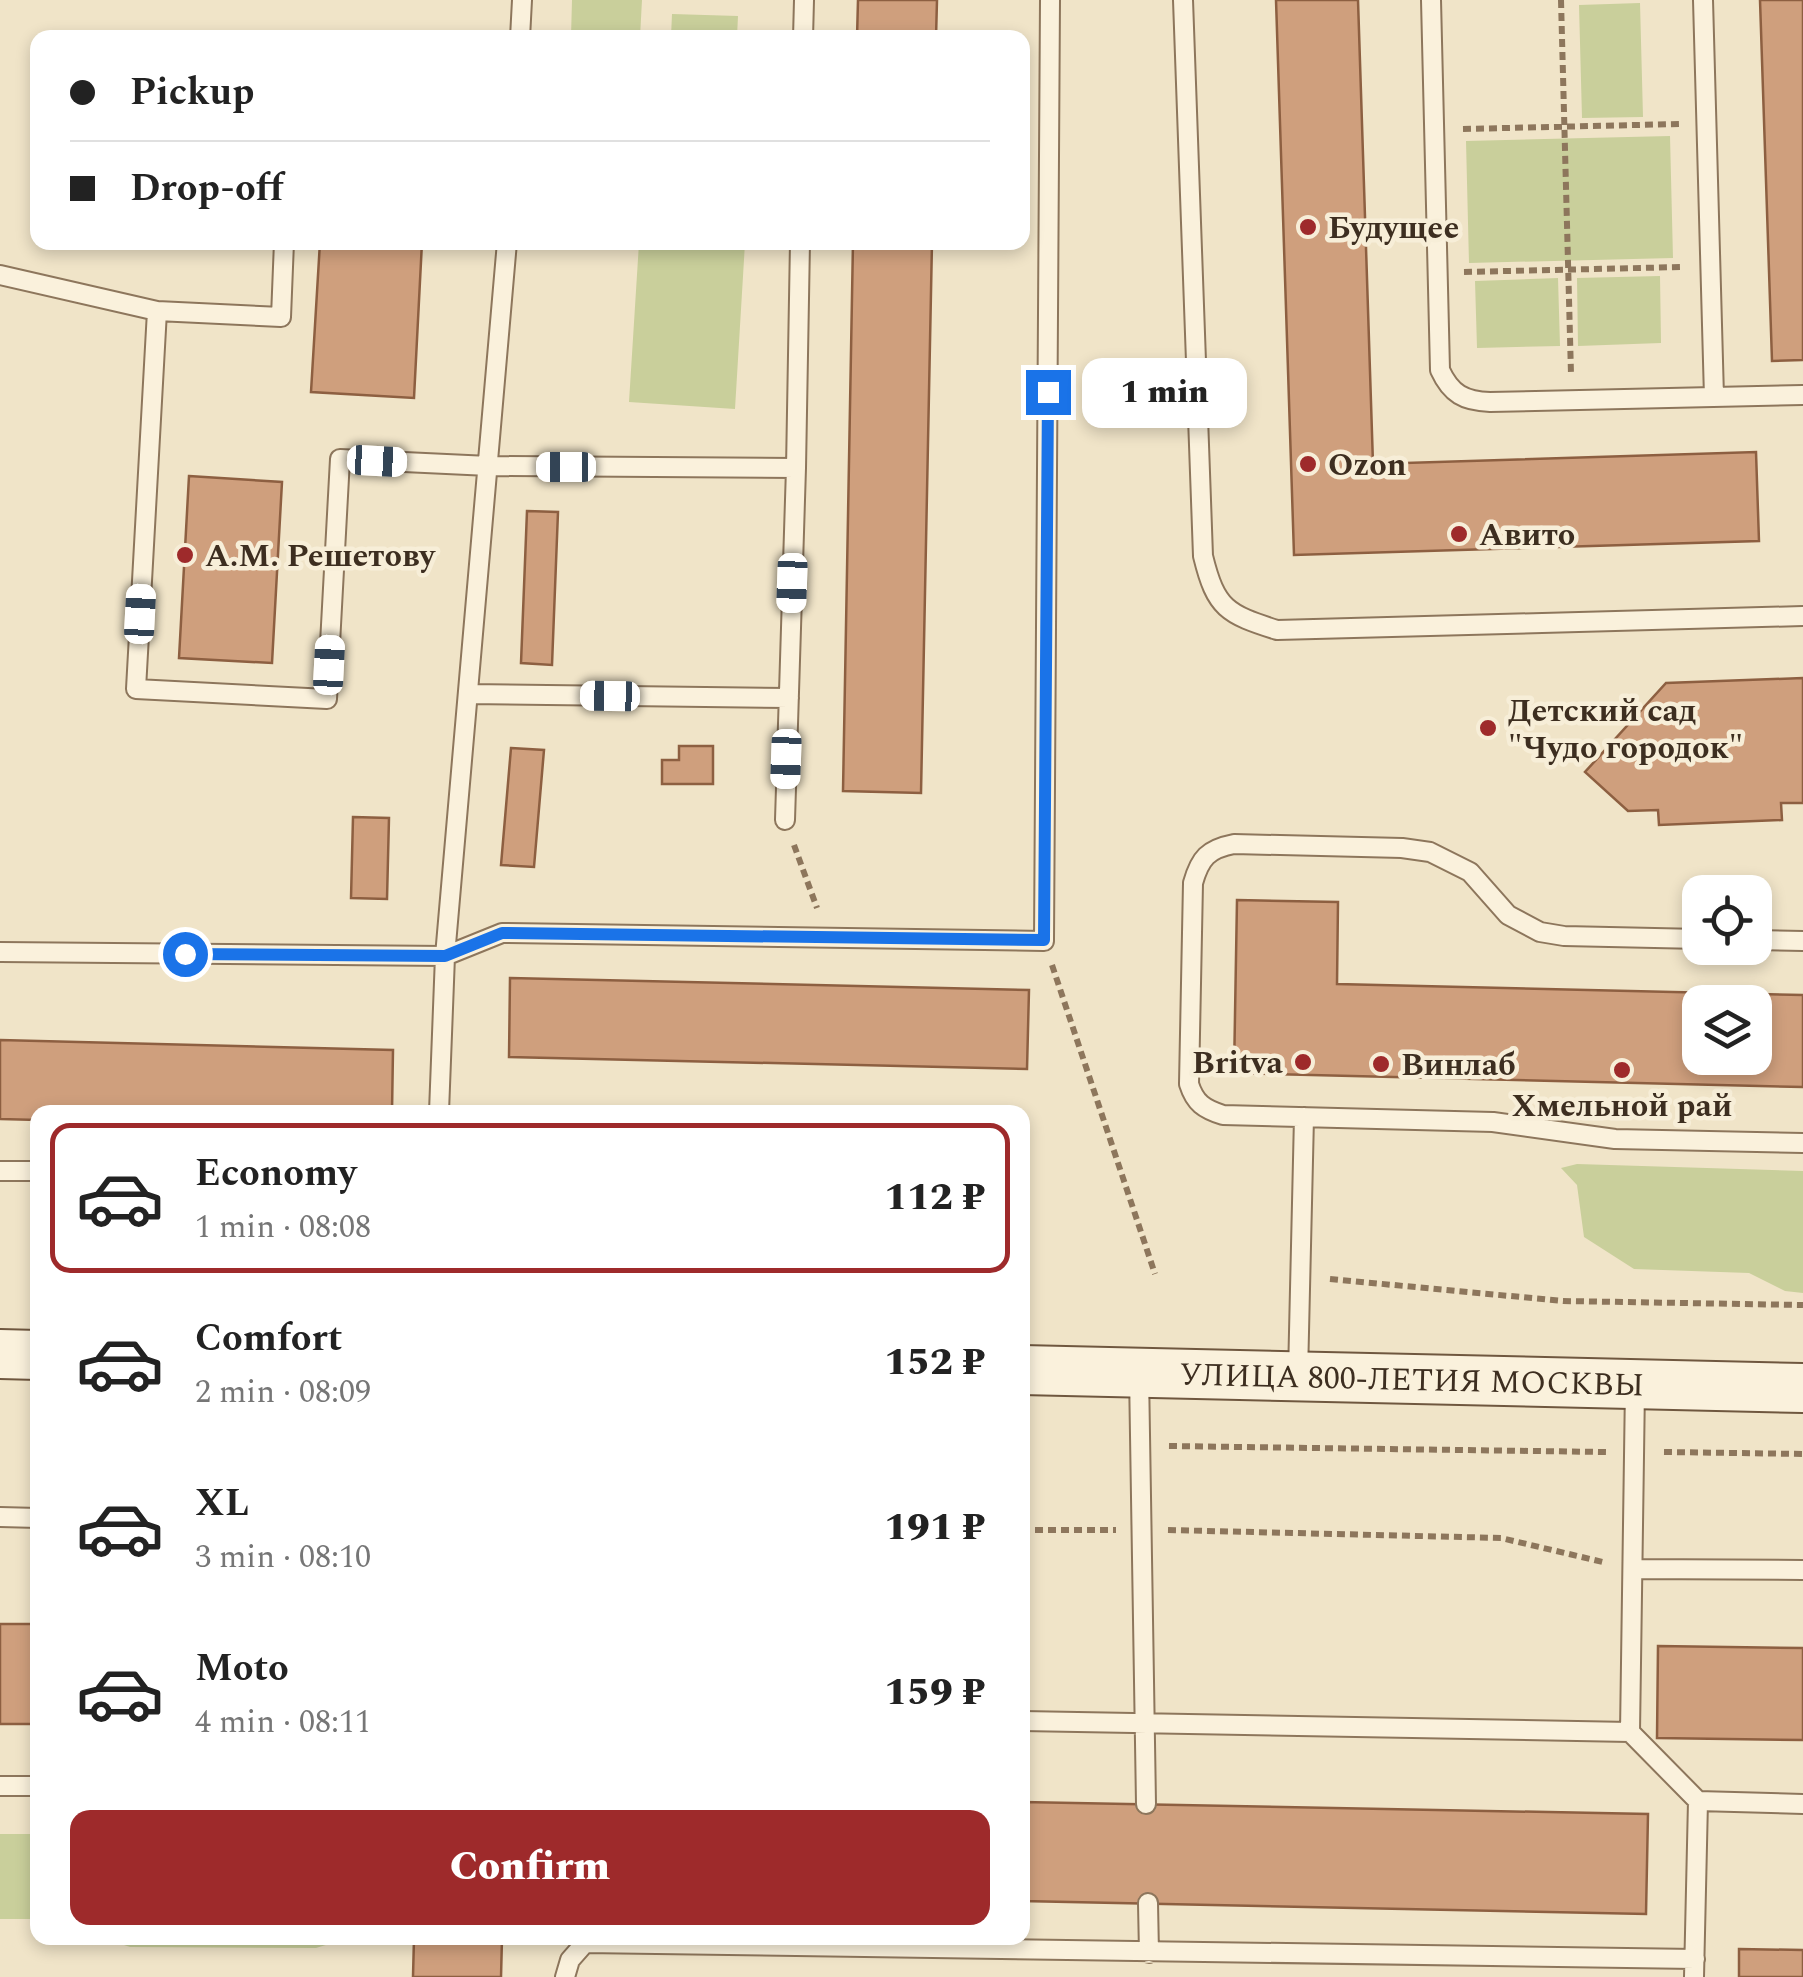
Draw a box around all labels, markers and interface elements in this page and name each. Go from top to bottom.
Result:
text: Pickup [130,64,254,122]
text: Drop-off [130,160,284,218]
place label: Будущее [1328,204,1460,253]
marker: Будущее [1297,216,1319,238]
callout: 1 min [1083,357,1248,427]
text: 1 min [1120,368,1209,417]
route end [1026,370,1071,415]
place label: Ozon [1328,441,1407,490]
car [346,444,408,478]
car [536,452,596,482]
marker: Ozon [1297,453,1319,475]
place label: Авито [1479,511,1575,560]
marker: Авито [1448,523,1470,545]
place label: А.М. Решетову [205,532,437,581]
marker: А.М. Решетову [174,544,196,566]
car [776,552,808,614]
car [123,583,157,645]
car [312,634,346,696]
car [580,680,640,712]
place label: Детский сад "Чудо городок" [1508,687,1743,773]
marker: Детский сад "Чудо городок" [1477,717,1499,739]
car [770,728,802,790]
map controls [1682,875,1772,1075]
button: locate [1682,875,1772,965]
route start [163,932,208,977]
button: layers [1682,985,1772,1075]
place label: Britva [1192,1039,1284,1088]
place label: Винлаб [1401,1041,1516,1090]
marker: Britva [1292,1051,1314,1073]
marker: Винлаб [1370,1053,1392,1075]
marker: Хмельной рай [1611,1059,1633,1081]
place label: Хмельной рай [1512,1082,1732,1131]
text: Economy [195,1145,356,1203]
icon: car [75,1153,165,1243]
text: 112 ₽ [884,1169,985,1227]
text: 1 min · 08:08 [195,1203,371,1252]
text: Comfort [195,1310,342,1368]
icon: car [75,1318,165,1408]
text: 152 ₽ [884,1334,985,1392]
street label: УЛИЦА 800-ЛЕТИЯ МОСКВЫ [1179,1351,1645,1410]
text: 2 min · 08:09 [195,1368,371,1417]
text: XL [195,1475,249,1533]
icon: car [75,1483,165,1573]
text: 191 ₽ [884,1499,985,1557]
text: 3 min · 08:10 [195,1533,371,1582]
text: Moto [195,1640,289,1698]
icon: car [75,1648,165,1738]
text: 159 ₽ [884,1664,985,1722]
text: 4 min · 08:11 [195,1698,371,1747]
button: Confirm [70,1810,990,1925]

